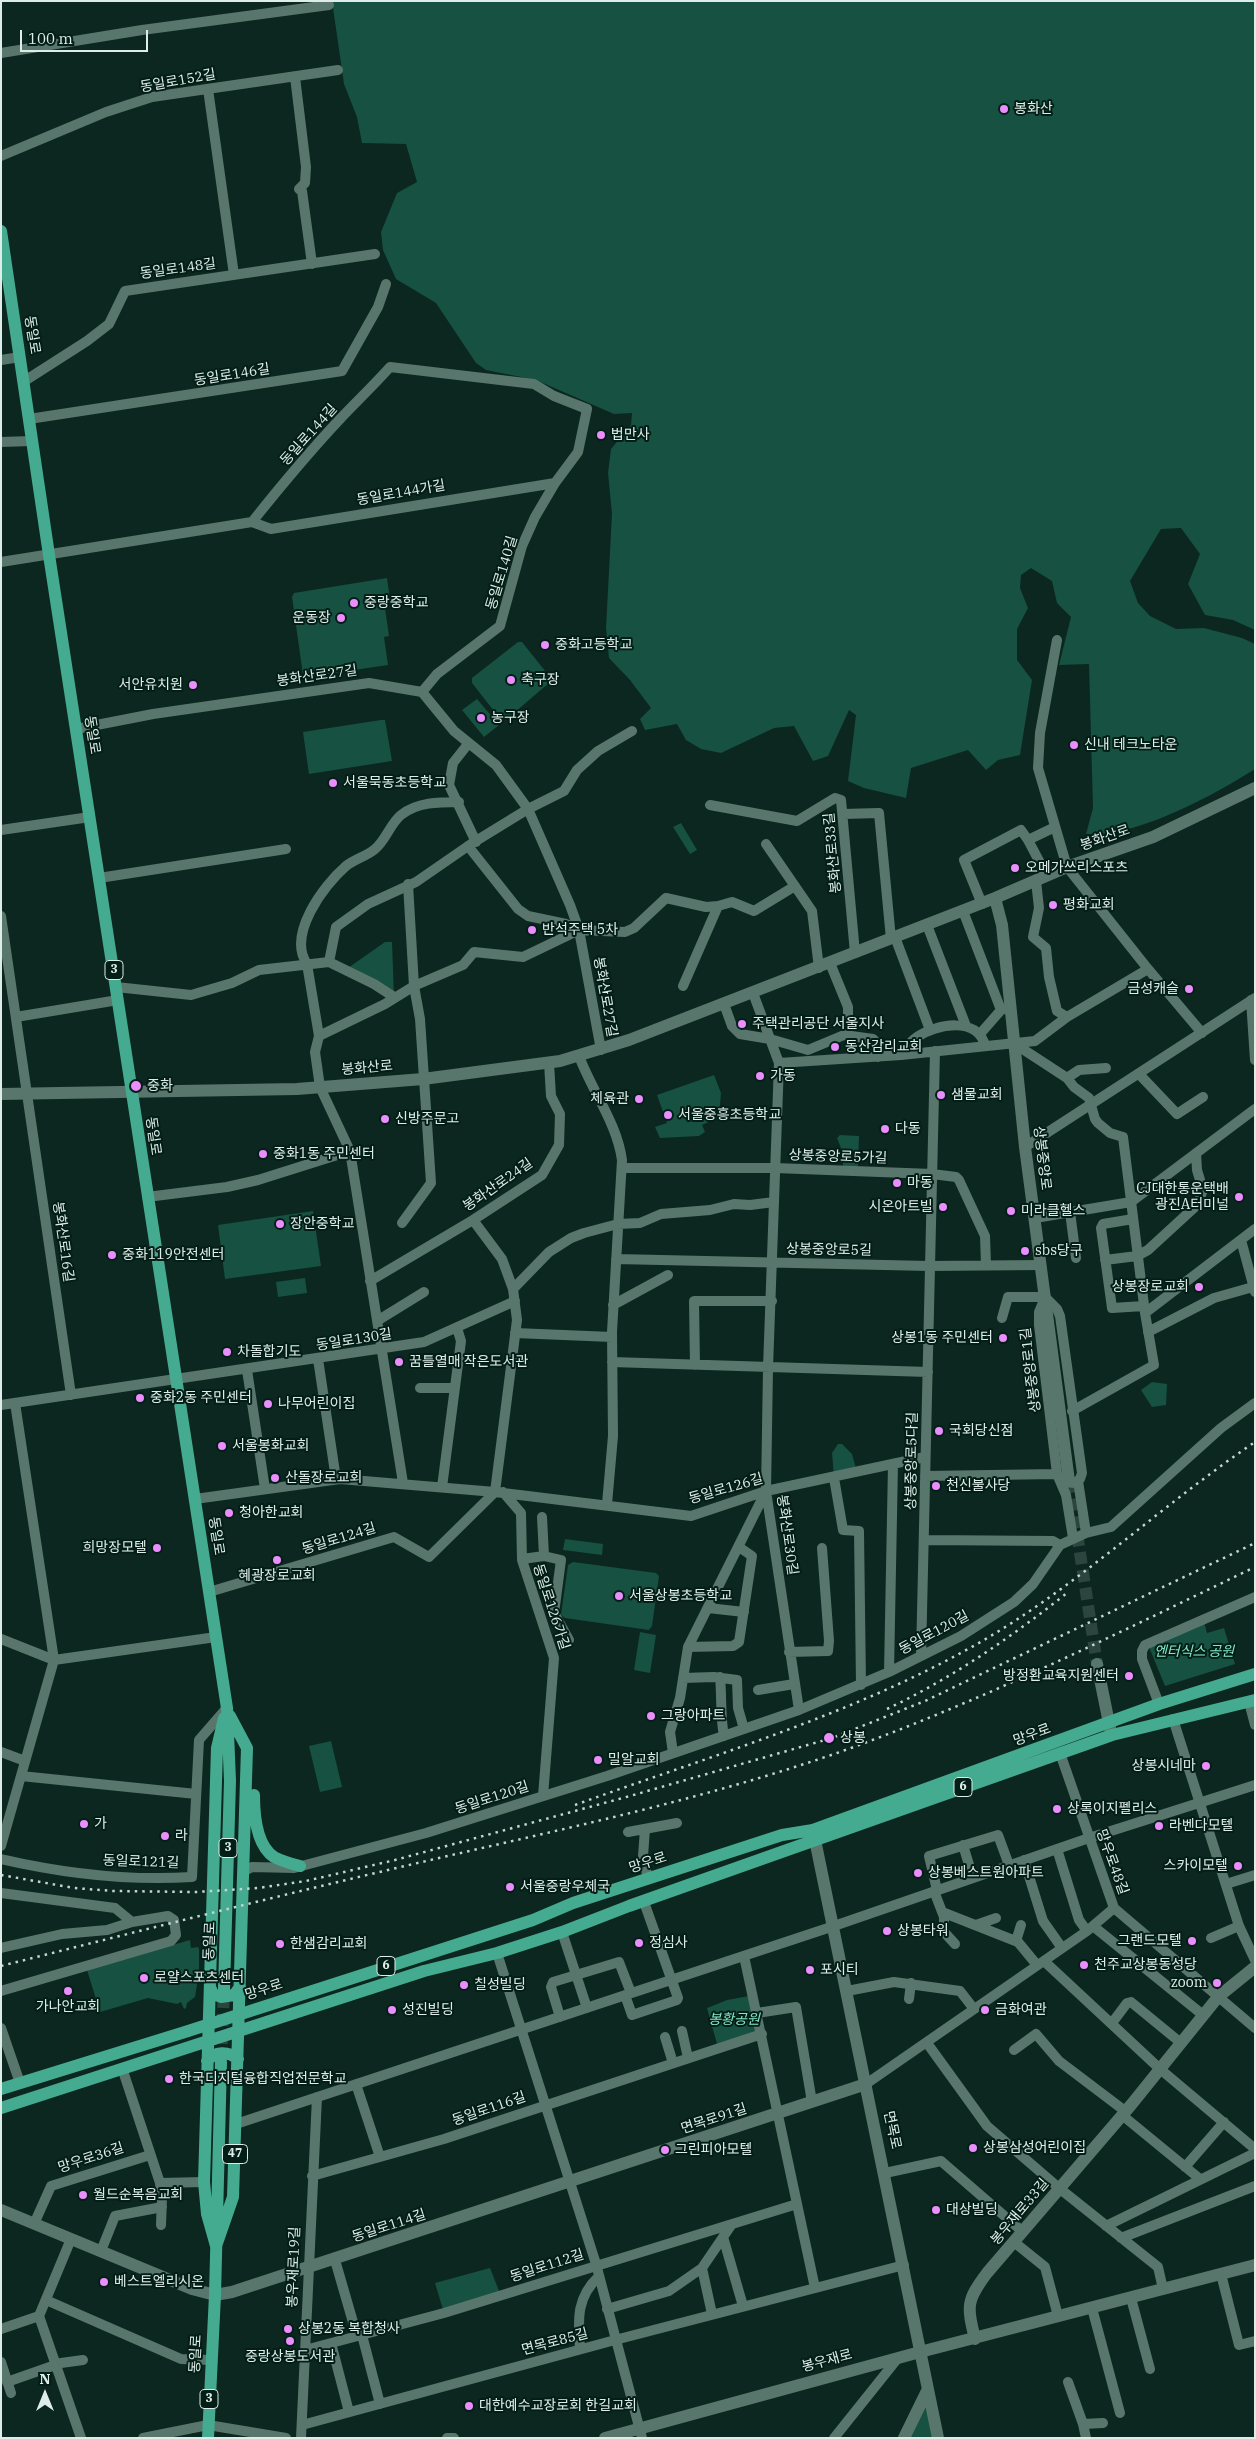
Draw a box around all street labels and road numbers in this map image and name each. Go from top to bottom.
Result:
street label: 동일로152길 [139,66,217,96]
street label: 동일로148길 [139,255,217,283]
street label: 동일로 [21,315,43,355]
street label: 동일로146길 [193,361,271,389]
street label: 동일로144길 [277,401,341,469]
street label: 동일로144가길 [355,477,447,509]
street label: 동일로140길 [483,534,521,612]
street label: 봉화산로27길 [276,662,358,690]
street label: 동일로 [81,715,103,755]
street label: 봉화산로33길 [821,812,845,894]
street label: 봉화산로 [1078,822,1132,854]
street label: 봉화산로27길 [590,956,620,1038]
road number: 3 [105,960,123,980]
street label: 봉화산로 [341,1057,393,1079]
street label: 동일로 [142,1116,164,1156]
street label: 상봉중앙로 [1030,1125,1054,1191]
street label: 상봉중앙로5가길 [788,1147,888,1167]
street label: 봉화산로24길 [460,1155,536,1215]
street label: 봉화산로16길 [49,1201,77,1283]
street label: 상봉중앙로5길 [786,1241,872,1259]
street label: 동일로130길 [315,1326,393,1354]
street label: 상봉중앙로1길 [1017,1326,1045,1414]
street label: 상봉중앙로5다길 [903,1412,921,1510]
street label: 동일로126길 [687,1470,765,1508]
street label: 봉화산로30길 [773,1494,801,1576]
street label: 동일로 [205,1516,227,1556]
street label: 동일로124길 [300,1520,378,1558]
street label: 동일로126가길 [529,1562,573,1652]
street label: 동일로120길 [896,1608,972,1658]
street label: 망우로 [1011,1720,1053,1750]
street label: 동일로120길 [453,1778,531,1818]
road number: 6 [954,1778,972,1796]
street label: 망우로48길 [1092,1827,1132,1897]
road number: 3 [219,1839,237,1858]
street label: 망우로 [627,1849,669,1877]
street label: 동일로121길 [102,1852,180,1872]
street label: 동일로 [201,1921,219,1961]
road number: 6 [377,1956,395,1975]
street label: 망우로 [243,1976,285,2004]
street label: 동일로116길 [450,2089,528,2129]
street label: 면목로91길 [679,2100,749,2138]
street label: 면목로 [880,2109,904,2151]
street label: 망우로36길 [56,2139,126,2177]
road number: 47 [222,2144,248,2164]
street label: 봉우재로33길 [987,2175,1053,2249]
street label: 동일로114길 [350,2206,428,2246]
street label: 봉우재로19길 [284,2226,304,2308]
street label: 동일로112길 [508,2246,586,2286]
street label: 면목로85길 [520,2325,590,2359]
street label: 동일로 [187,2334,205,2374]
street label: 봉우재로 [800,2346,854,2376]
road number: 3 [200,2390,218,2408]

